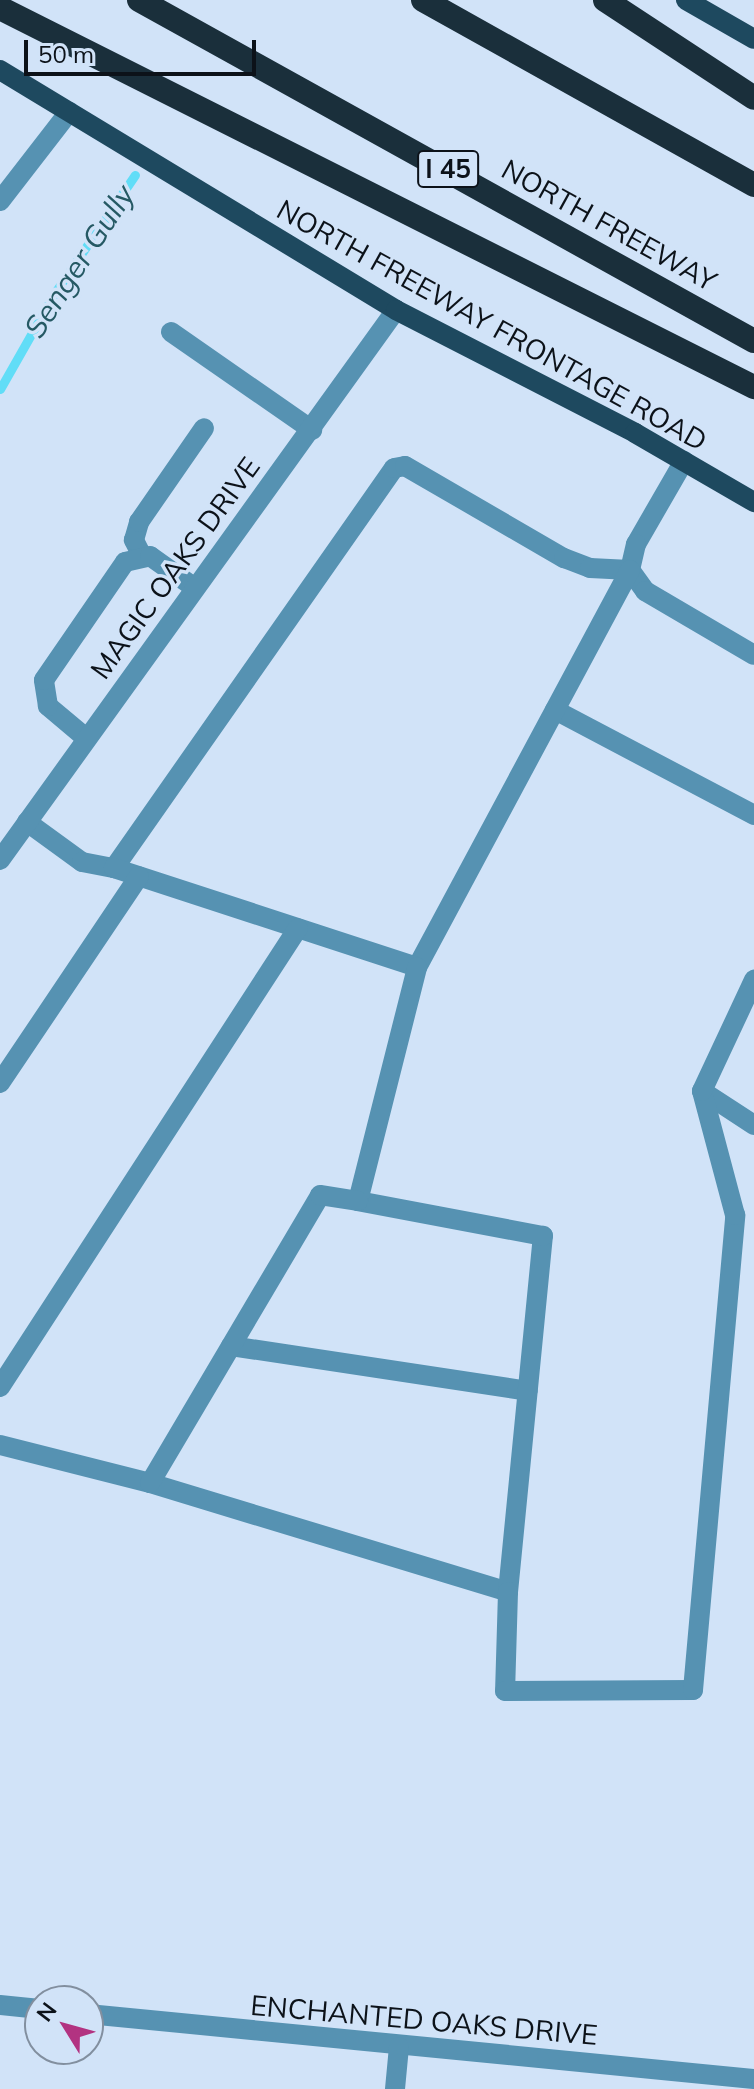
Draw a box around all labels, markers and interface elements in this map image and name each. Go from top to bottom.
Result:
scale bar [28,24,260,74]
text: 50 m [38,39,94,69]
road number: I 45 [416,147,480,191]
street label: NORTH FREEWAY [496,152,722,298]
water label: Senger Gully [16,178,142,344]
street label: NORTH FREEWAY FRONTAGE ROAD [271,192,713,458]
street label: MAGIC OAKS DRIVE [83,451,267,685]
north arrow [24,1985,104,2065]
street label: ENCHANTED OAKS DRIVE [249,1988,599,2052]
text: N [30,1997,63,2027]

